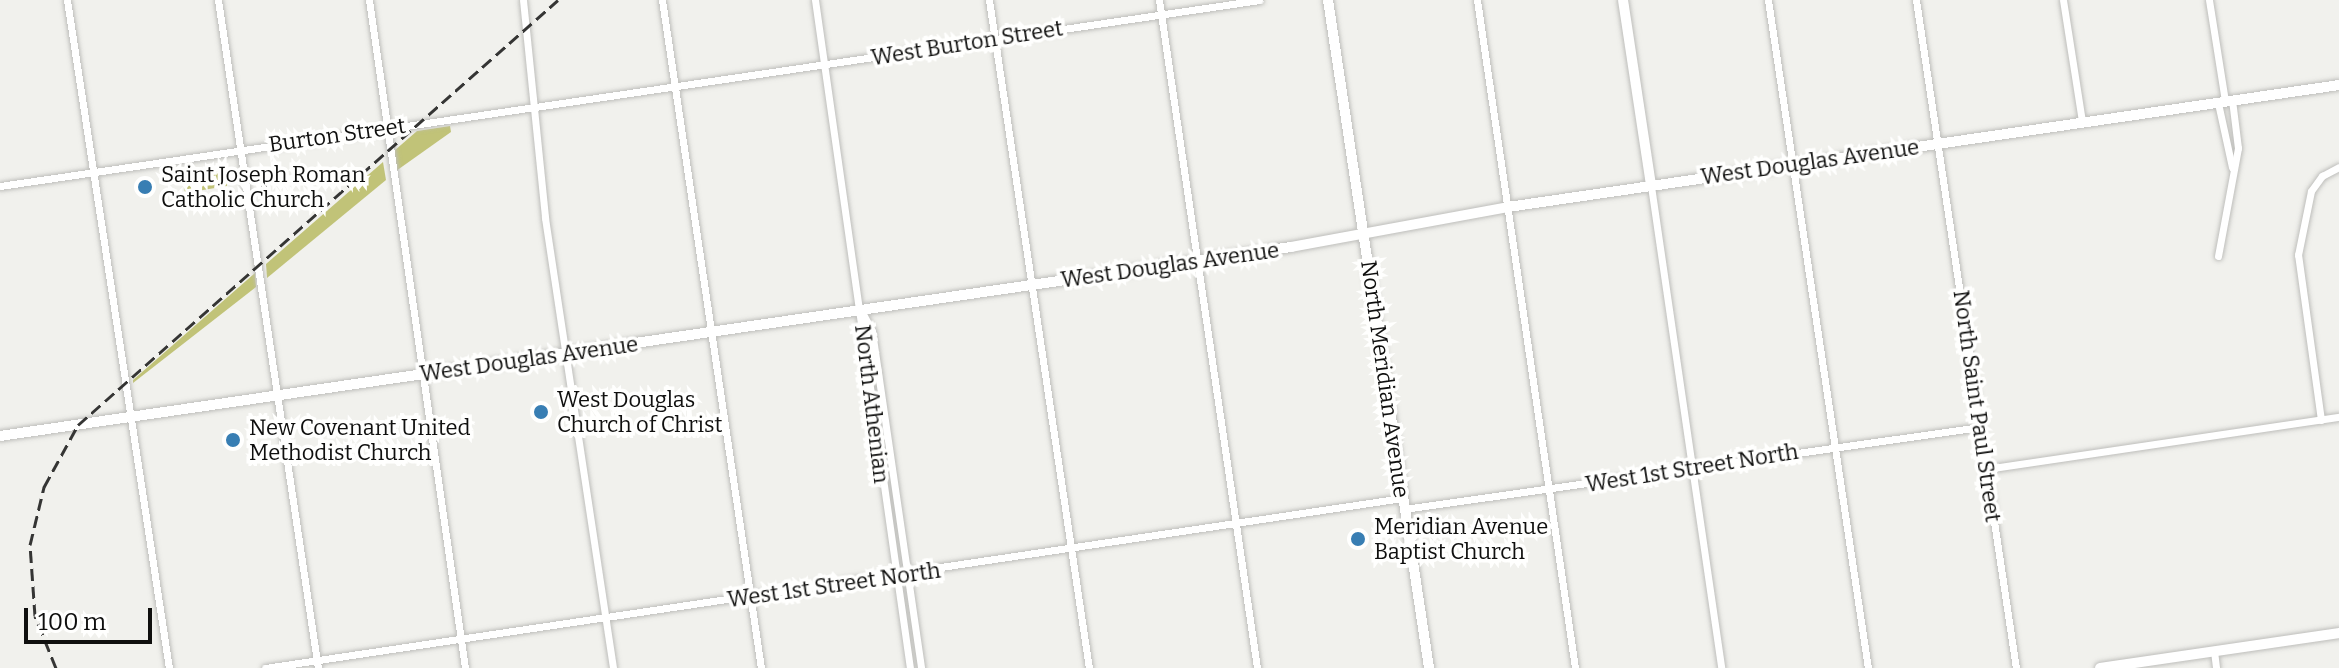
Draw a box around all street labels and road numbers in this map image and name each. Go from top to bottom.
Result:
street label: West Burton Street [869,15,1065,71]
street label: Burton Street [267,112,407,158]
street label: West Douglas Avenue [1699,134,1921,190]
street label: West Douglas Avenue [1059,237,1281,293]
street label: North Meridian Avenue [1355,259,1415,499]
street label: North Saint Paul Street [1948,288,2006,524]
street label: North Athenian [849,323,895,485]
street label: West Douglas Avenue [418,331,640,387]
street label: West 1st Street North [1584,438,1800,498]
street label: West 1st Street North [726,557,942,613]

